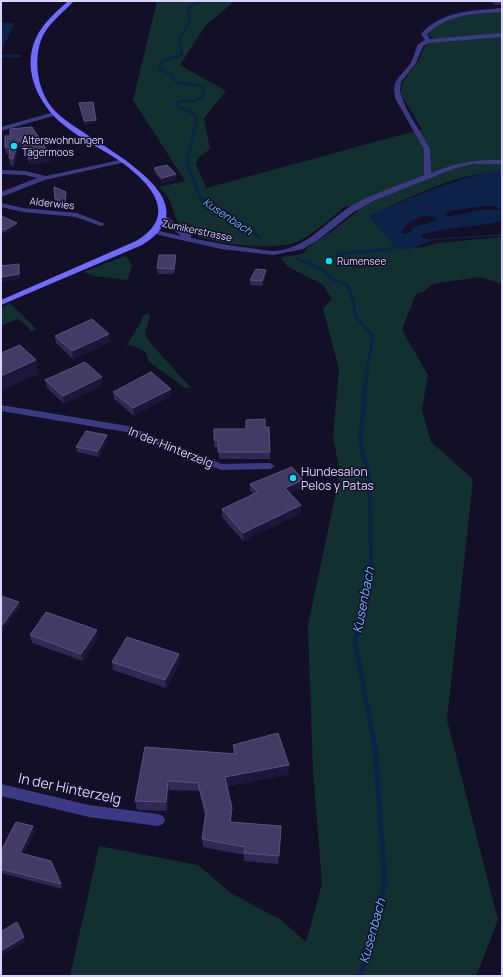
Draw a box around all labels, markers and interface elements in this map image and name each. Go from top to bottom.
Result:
place label: Alterswohnungen Tägermoos [22,133,104,159]
marker: Alterswohnungen Tägermoos [9,141,19,151]
street label: Alderwies [29,194,75,212]
water label: Kusenbach [200,194,256,238]
street label: Zumikerstrasse [161,216,234,244]
place label: Rumensee [337,254,386,268]
marker: Rumensee [324,256,334,266]
street label: In der Hinterzelg [126,422,216,472]
place label: Hundesalon Pelos y Patas [301,463,374,494]
marker: Hundesalon Pelos y Patas [288,473,298,483]
water label: Kusenbach [348,564,378,634]
street label: In der Hinterzelg [17,768,123,808]
water label: Kusenbach [355,895,390,966]

